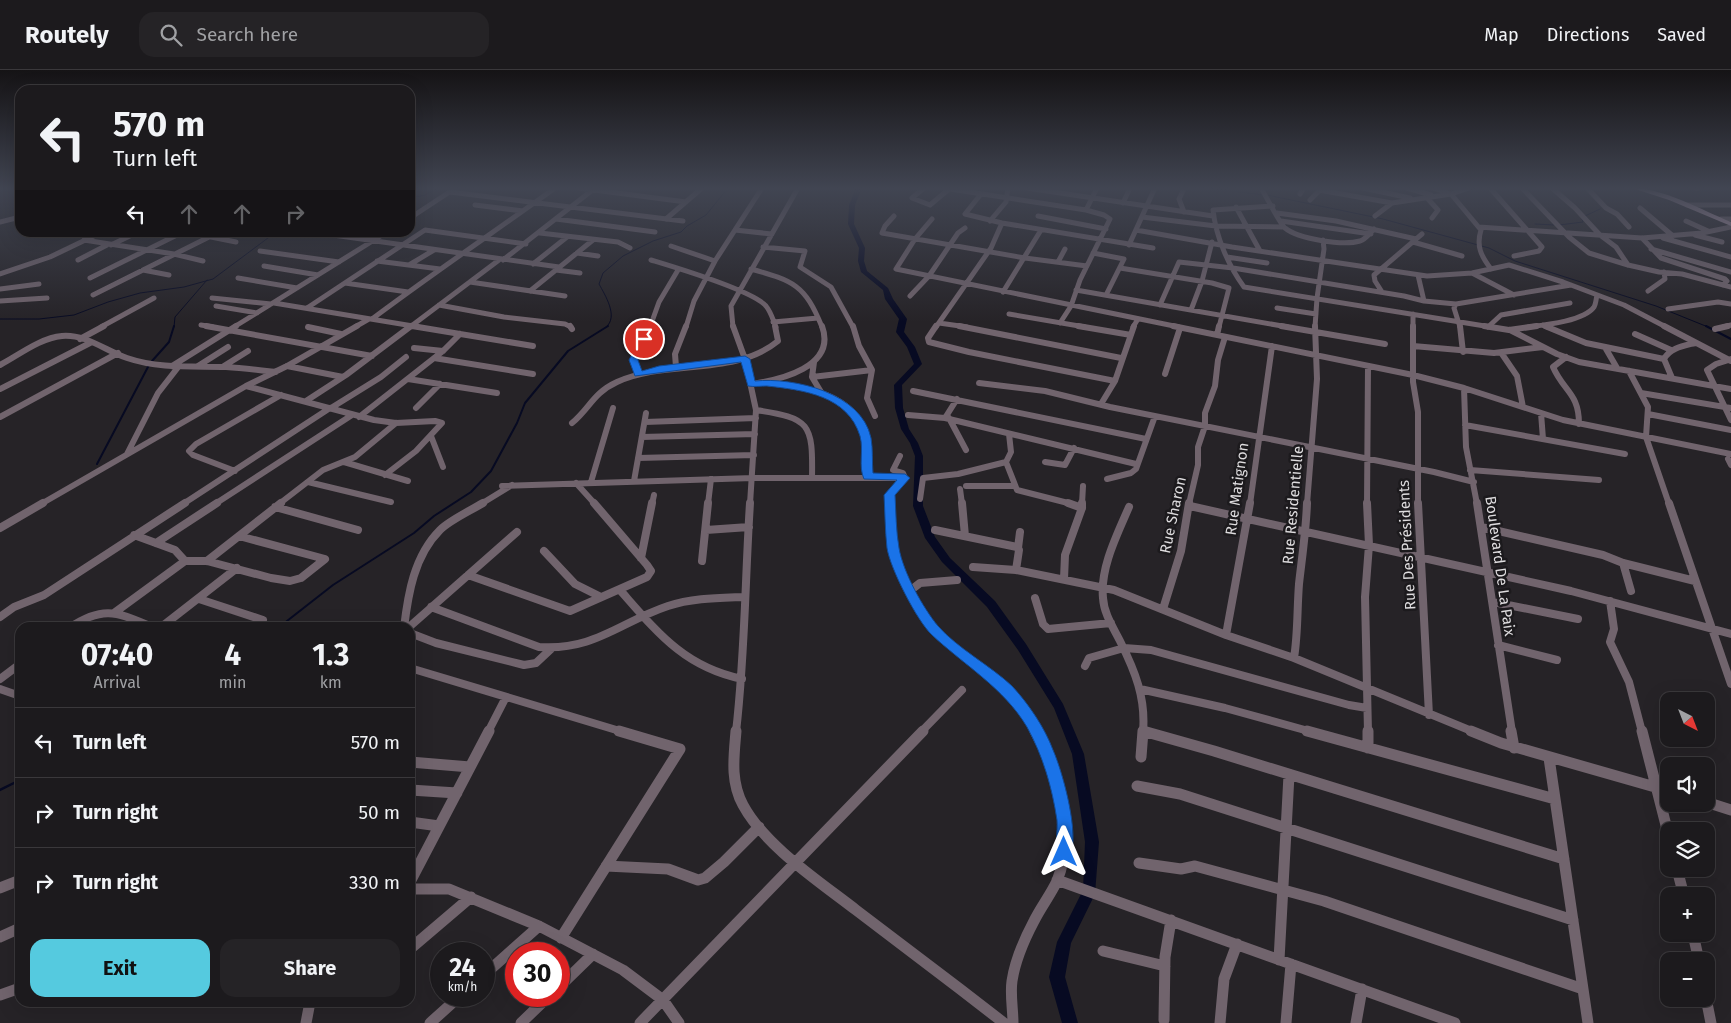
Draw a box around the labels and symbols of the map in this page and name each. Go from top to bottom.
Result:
pin [623,318,665,360]
street label: Rue Matignon [1222,441,1252,537]
street label: Rue Residentielle [1279,445,1307,565]
street label: Rue Sharon [1156,475,1190,555]
street label: Rue Des Présidents [1395,479,1419,611]
street label: Boulevard De La Paix [1481,495,1519,638]
north arrow [1660,692,1715,748]
position arrow [1037,825,1089,877]
speed limit sign: 30 [505,942,570,1007]

